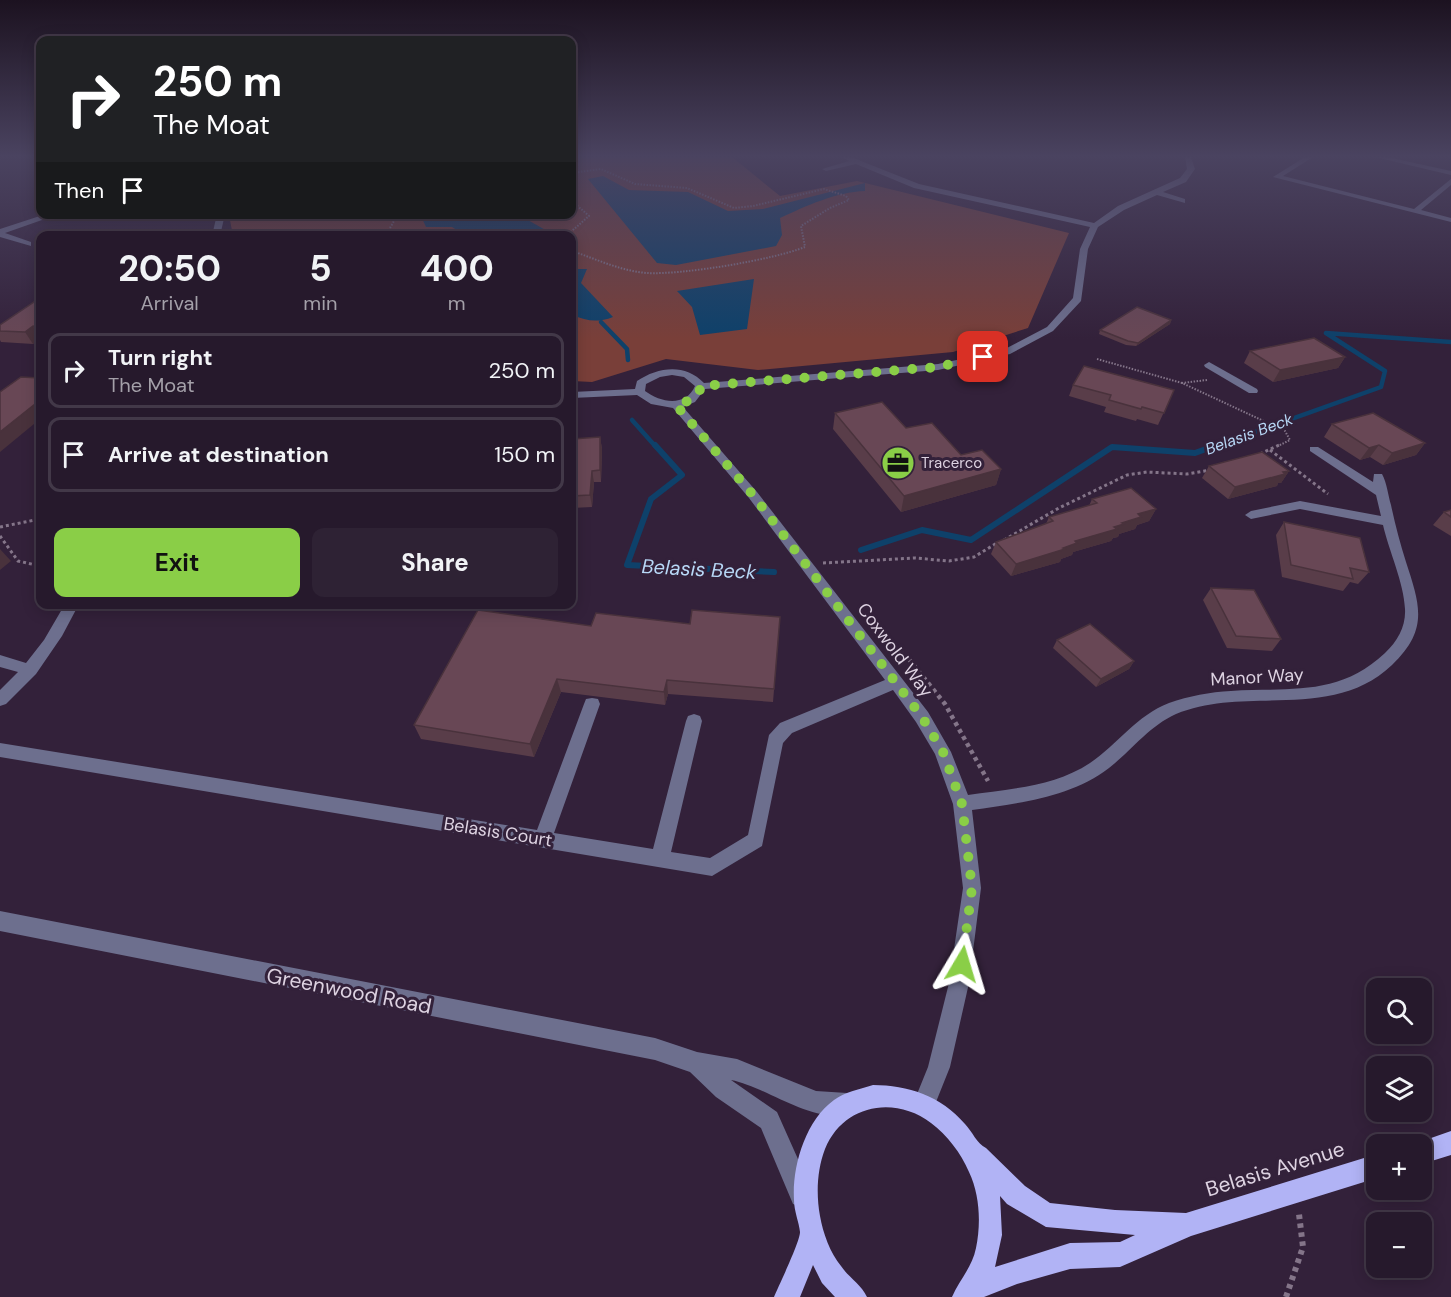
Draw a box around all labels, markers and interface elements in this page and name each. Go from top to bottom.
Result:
text: 250 m [153,54,282,109]
icon: right [54,60,132,138]
text: The Moat [153,107,270,142]
icon: arrive [116,174,149,207]
text: Then [54,176,104,205]
text: 20:50 [118,245,221,292]
text: 5 [309,245,332,292]
text: 400 [420,245,494,292]
text: Arrival [141,290,199,316]
text: min [303,290,337,316]
text: m [448,290,466,316]
pin [957,331,1008,382]
icon: arrive [966,340,999,373]
text: Turn right [108,343,213,372]
icon: right [57,354,90,387]
text: 250 m [488,356,555,385]
text: The Moat [108,372,195,398]
water label: Belasis Beck [1202,408,1297,460]
icon: arrive [57,438,90,471]
text: Arrive at destination [108,440,329,469]
text: 150 m [494,440,555,469]
office icon: Tracerco [880,445,916,481]
place label: Tracerco [921,453,982,473]
button: Exit [54,528,300,597]
button: Share [312,528,558,597]
water label: Belasis Beck [641,553,758,585]
street label: Coxwold Way [852,598,938,702]
street label: Manor Way [1210,663,1304,691]
street label: Belasis Court [442,812,554,852]
position arrow [930,932,994,996]
street label: Greenwood Road [264,961,434,1021]
map controls [1366,978,1432,1278]
button: search [1366,978,1432,1044]
button: layers [1366,1056,1432,1122]
button: + [1366,1134,1432,1200]
street label: Belasis Avenue [1202,1135,1348,1203]
button: − [1366,1212,1432,1278]

